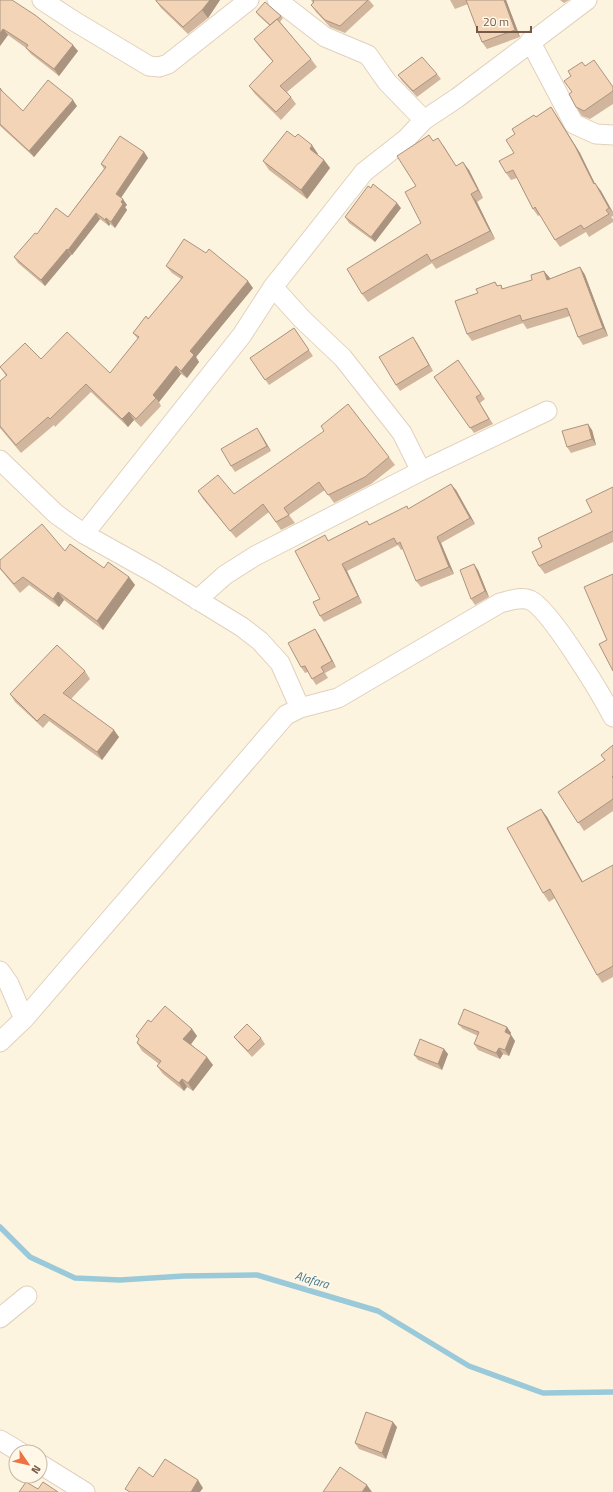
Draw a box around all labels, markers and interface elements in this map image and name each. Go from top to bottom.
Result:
scale bar [477,8,531,34]
text: 20 m [483,12,509,31]
water label: Alafara [293,1266,332,1294]
north arrow [8,1444,48,1484]
text: N [28,1462,45,1477]

